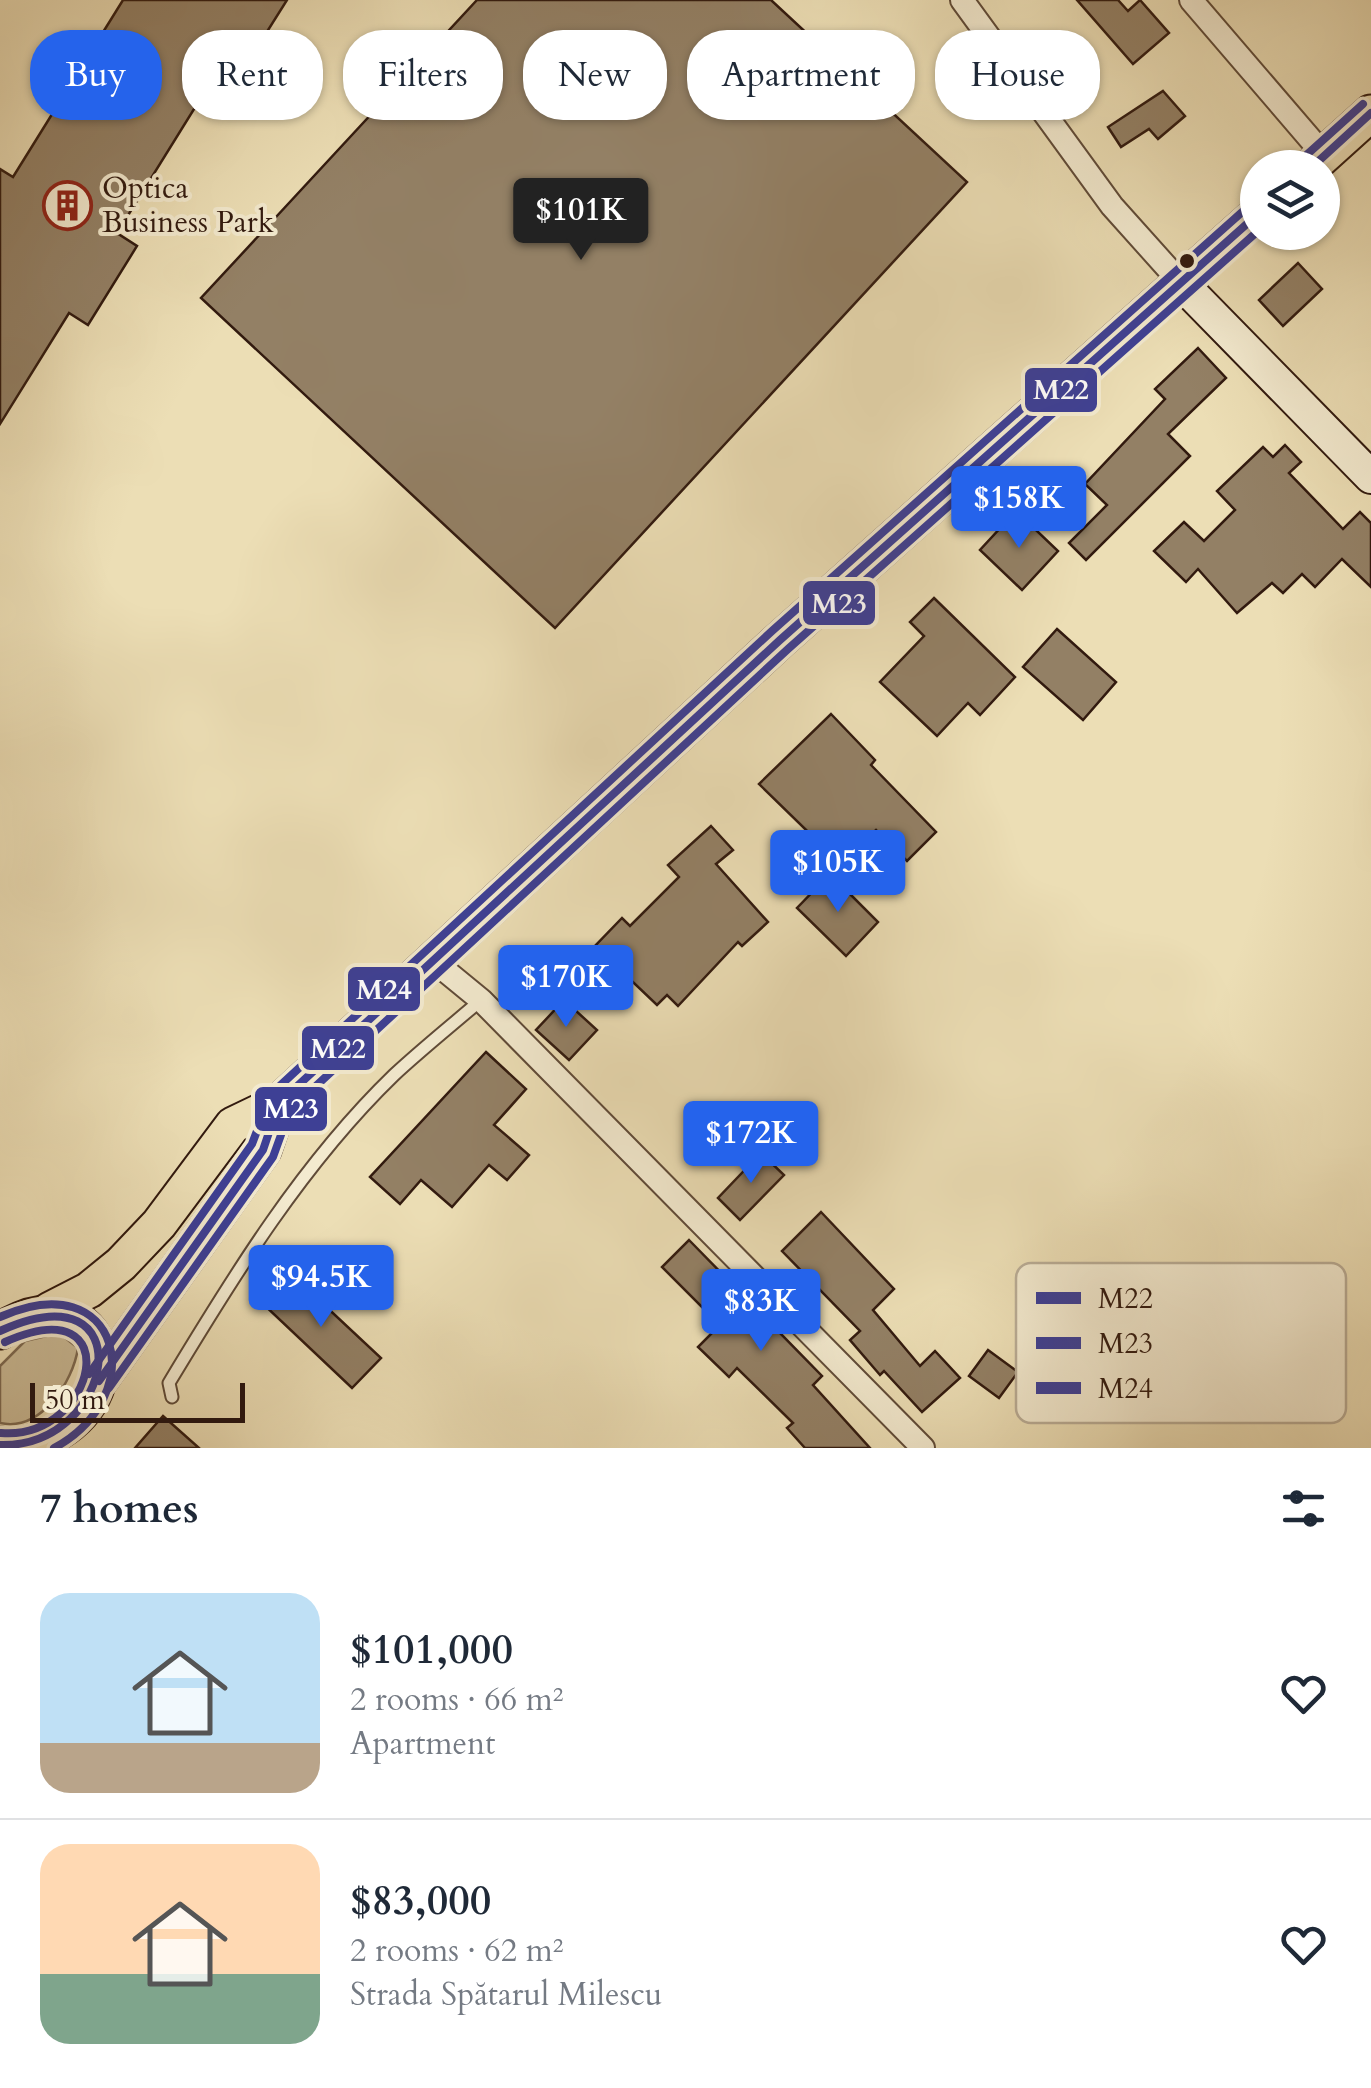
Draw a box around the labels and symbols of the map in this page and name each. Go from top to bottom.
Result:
place label: Optica Business Park [102,168,274,243]
pin: $101K [511,178,651,263]
building icon: Optica Business Park [41,179,93,231]
unlabelled marker [1177,251,1197,271]
line badge: M22 [1023,366,1099,414]
text: M22 [1033,371,1089,409]
pin: $158K [949,466,1089,551]
line badge: M23 [801,579,877,627]
text: M23 [811,585,867,623]
pin: $105K [768,830,908,915]
pin: $170K [496,945,636,1030]
line badge: M24 [346,965,422,1013]
text: M24 [356,971,412,1009]
line badge: M22 [300,1024,376,1072]
text: M22 [310,1030,366,1068]
line badge: M23 [253,1085,329,1133]
text: M23 [263,1090,319,1128]
pin: $172K [681,1101,821,1186]
pin: $94.5K [240,1245,402,1330]
legend [1016,1263,1346,1423]
pin: $83K [702,1269,820,1354]
text: M22 [1098,1280,1153,1318]
text: M23 [1098,1325,1153,1363]
text: M24 [1098,1370,1153,1408]
scale bar [30,1378,245,1422]

